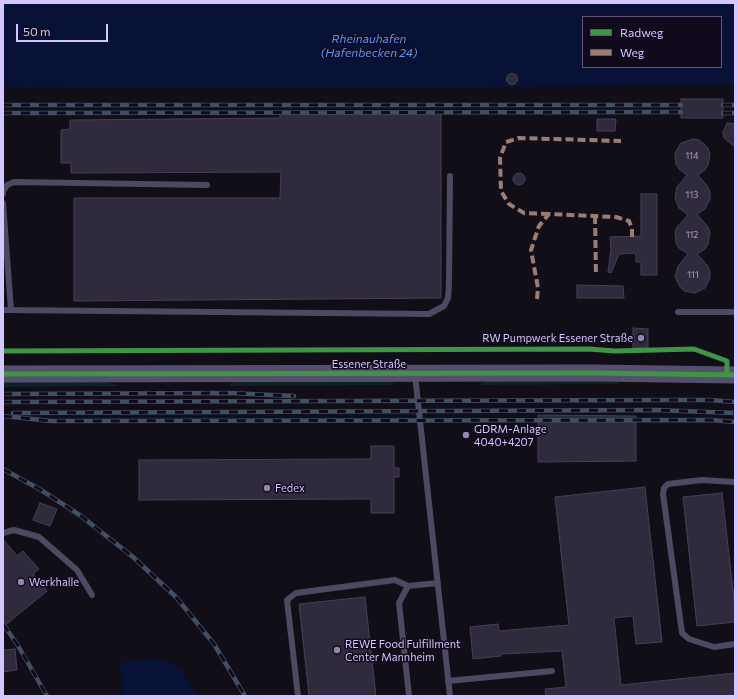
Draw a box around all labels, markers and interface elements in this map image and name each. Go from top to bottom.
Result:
scale bar [18,16,110,42]
legend [582,16,722,68]
text: 50 m [23,24,51,38]
text: Radweg [620,25,663,39]
water label: Rheinauhafen (Hafenbecken 24) [321,32,417,60]
text: Weg [620,45,644,59]
house number: 114 [685,151,699,161]
house number: 113 [686,190,698,200]
house number: 112 [686,230,698,240]
house number: 111 [687,270,699,280]
place label: RW Pumpwerk Essener Straße [482,331,633,345]
marker: RW Pumpwerk Essener Straße [636,333,646,343]
street label: Essener Straße [332,357,406,371]
place label: GDRM-Anlage 4040+4207 [474,422,547,448]
marker: GDRM-Anlage 4040+4207 [461,430,471,440]
place label: Fedex [275,481,305,495]
marker: Fedex [262,483,272,493]
place label: Werkhalle [29,575,79,589]
marker: Werkhalle [16,577,26,587]
place label: REWE Food Fulfillment Center Mannheim [345,637,460,663]
marker: REWE Food Fulfillment Center Mannheim [332,645,342,655]

